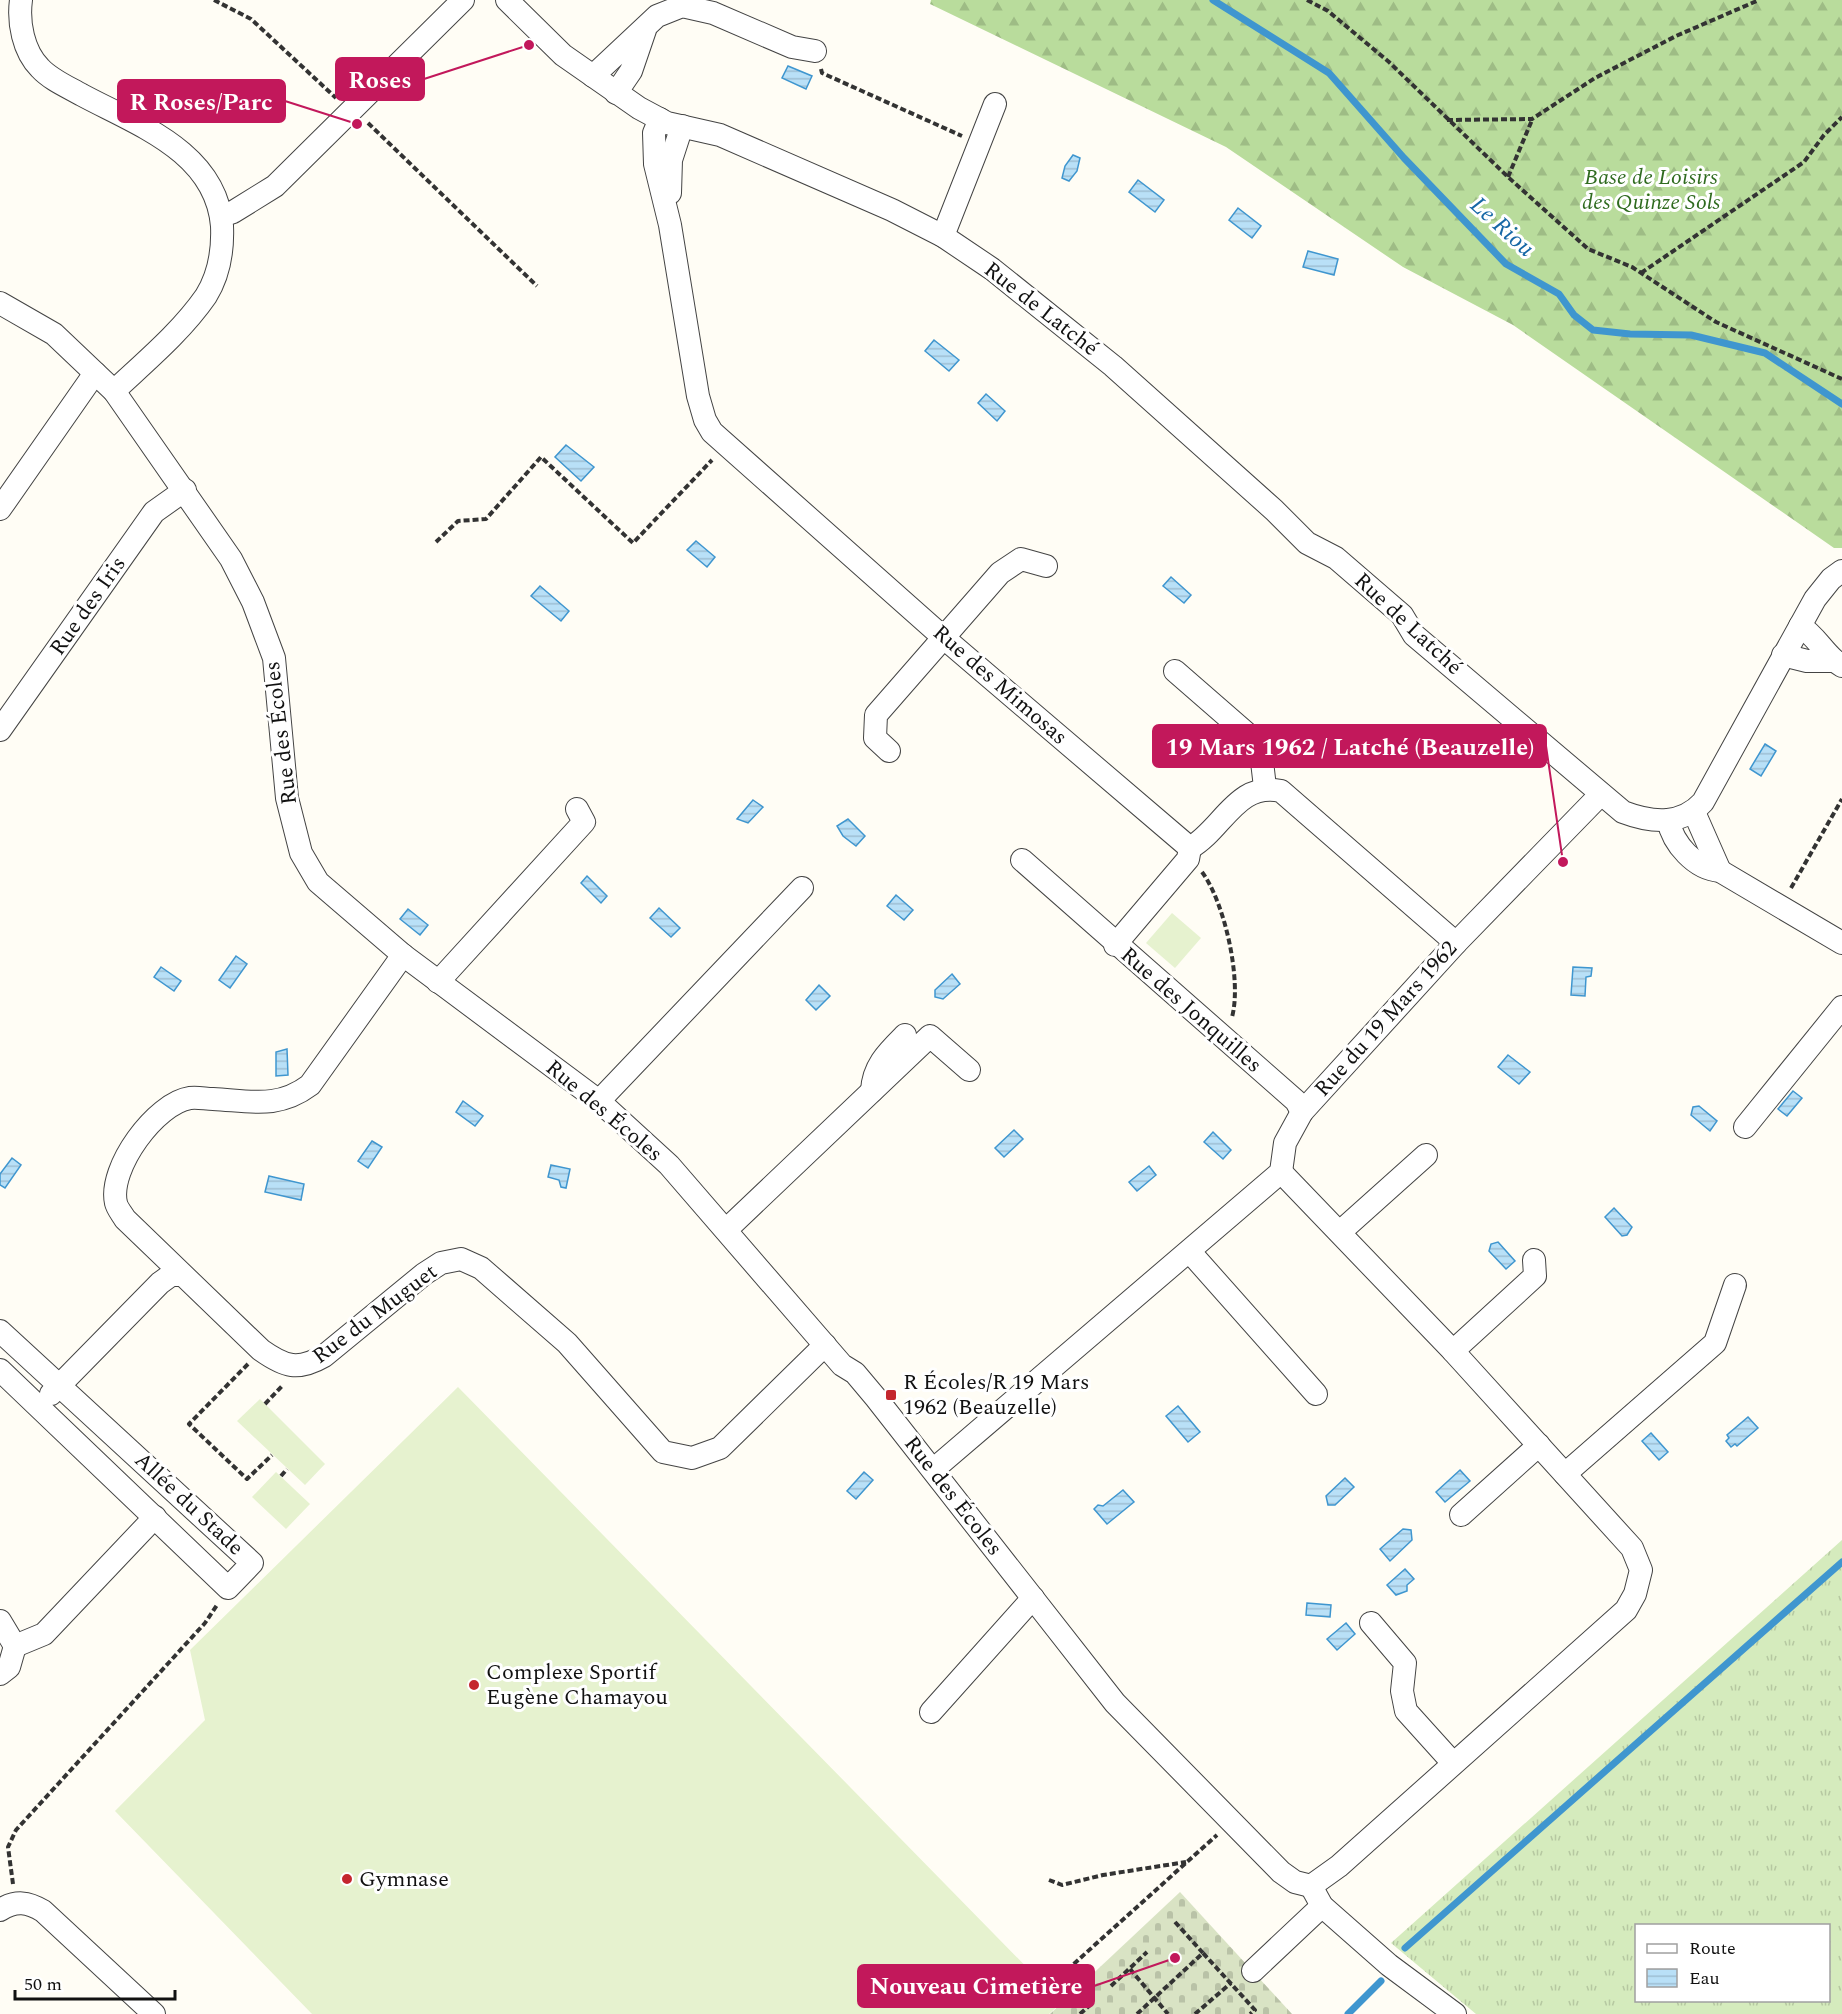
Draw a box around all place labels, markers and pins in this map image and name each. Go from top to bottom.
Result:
callout: Roses [336,58,424,100]
callout: R Roses/Parc [118,80,285,122]
callout: 19 Mars 1962 / Latché (Beauzelle) [1153,725,1546,767]
place label: R Écoles/R 19 Mars 1962 (Beauzelle) [903,1366,1090,1424]
marker: R Écoles/R 19 Mars 1962 (Beauzelle) [884,1388,898,1402]
place label: Complexe Sportif Eugène Chamayou [486,1656,668,1714]
marker: Complexe Sportif Eugène Chamayou [467,1678,481,1692]
place label: Gymnase [359,1863,449,1896]
marker: Gymnase [340,1872,354,1886]
callout: Nouveau Cimetière [858,1965,1094,2007]

